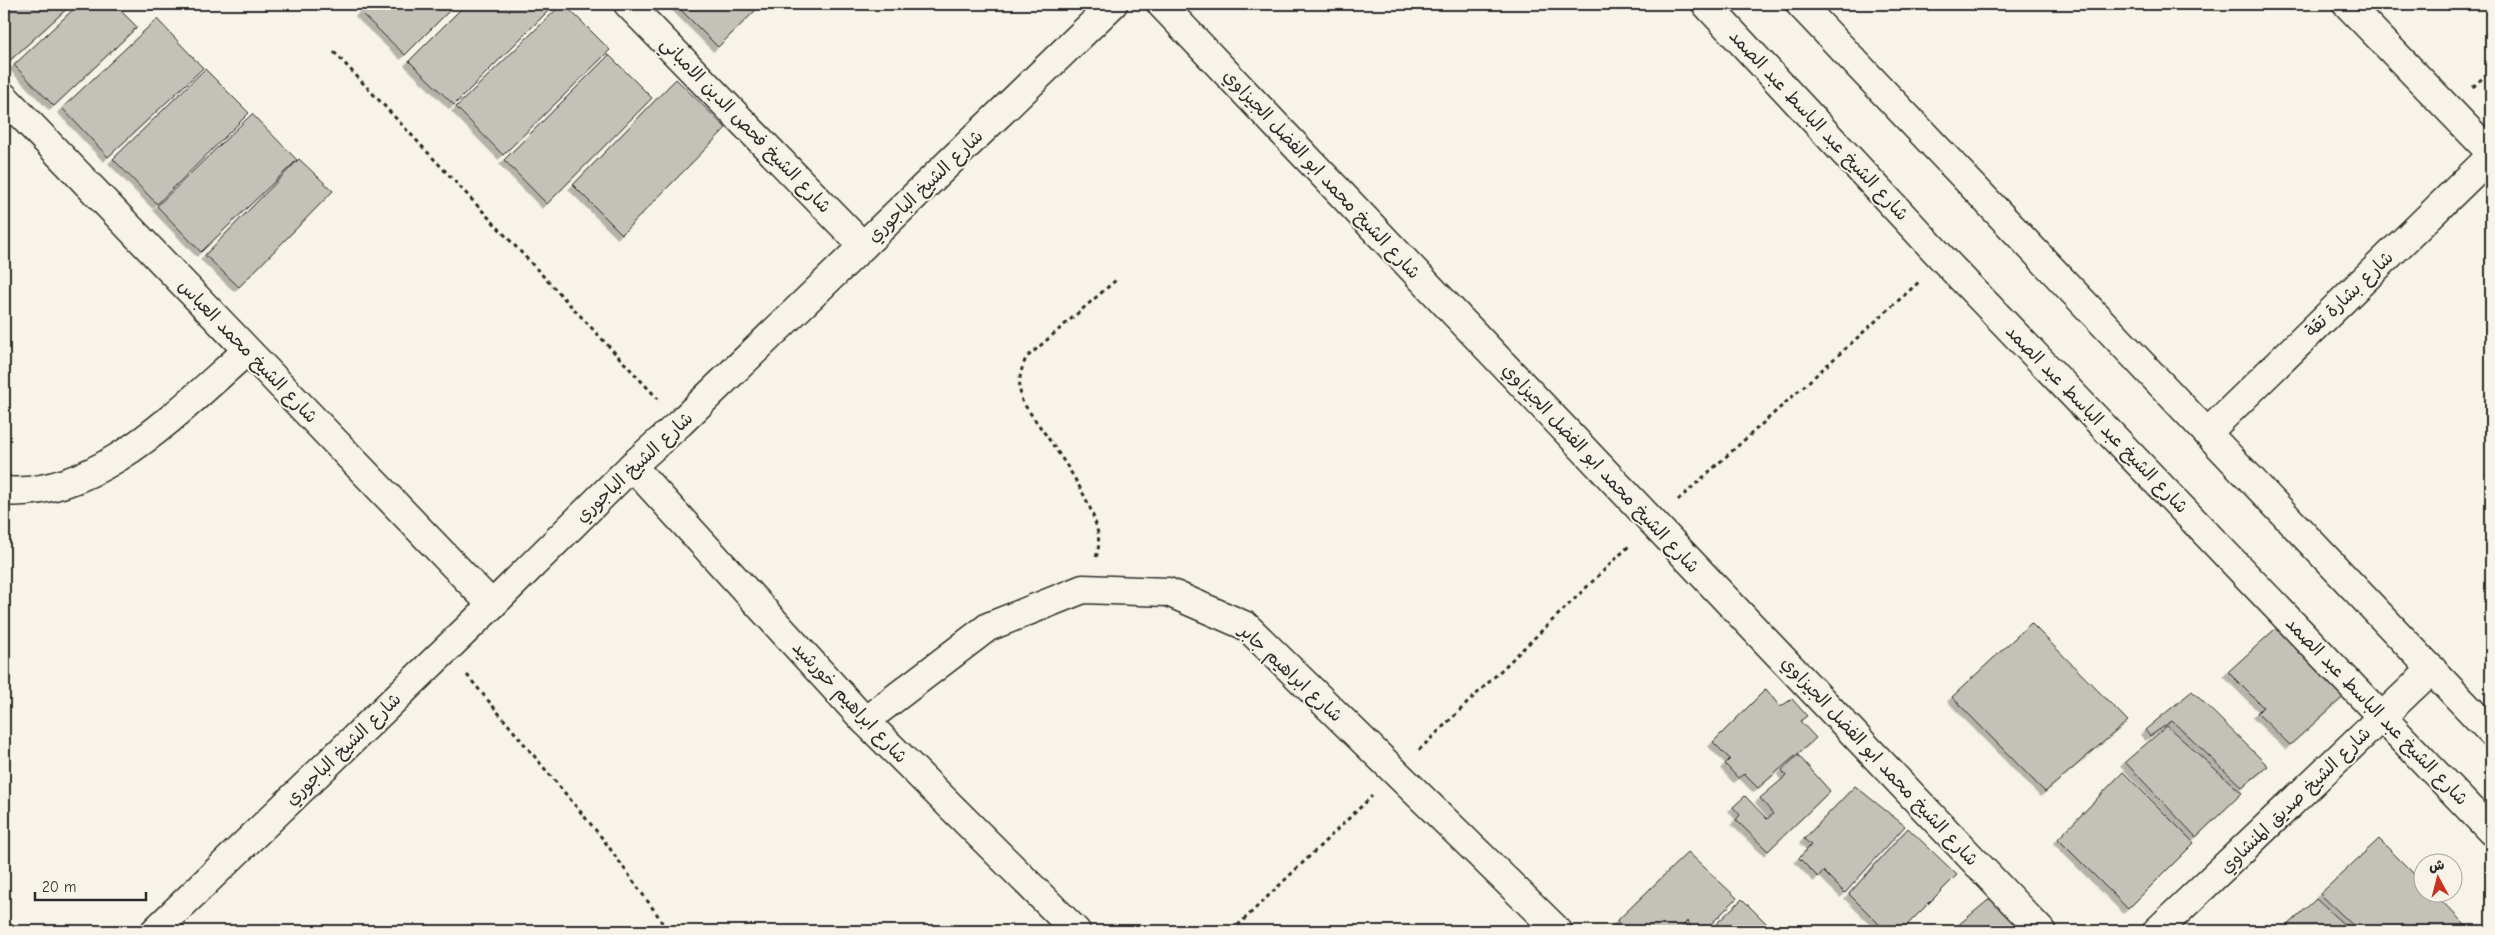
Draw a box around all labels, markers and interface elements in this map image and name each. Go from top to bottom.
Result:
street label: شارع الشيخ عبد الباسط عبد الصمد [1724,26,1913,226]
street label: شارع الشيخ فحص الدين الامباني [652,33,835,221]
street label: شارع الشيخ محمد ابو الفضل الجيزاوي [1217,65,1424,285]
street label: شارع الشيخ الباجوري [863,126,989,248]
street label: شارع بشارة تقة [2301,247,2399,342]
street label: شارع الشيخ محمد العباس [173,275,322,428]
street label: شارع الشيخ عبد الباسط عبد الصمد [2000,321,2192,518]
street label: شارع الشيخ محمد ابو الفضل الجيزاوي [1496,359,1703,579]
street label: شارع الشيخ الباجوري [571,408,699,528]
street label: شارع الشيخ عبد الباسط عبد الصمد [2280,613,2472,810]
street label: شارع ابراهيم جابر [1231,619,1347,729]
street label: شارع ابراهيم خورشيد [786,637,912,770]
street label: شارع الشيخ محمد ابو الفضل الجيزاوي [1775,652,1982,872]
street label: شارع الشيخ الباجوري [281,689,407,811]
street label: شارع الشيخ صديق المنشاوي [2216,723,2377,879]
north arrow [2412,852,2462,902]
text: ش [2428,856,2445,875]
scale bar [35,870,146,902]
text: 20 m [42,878,76,896]

